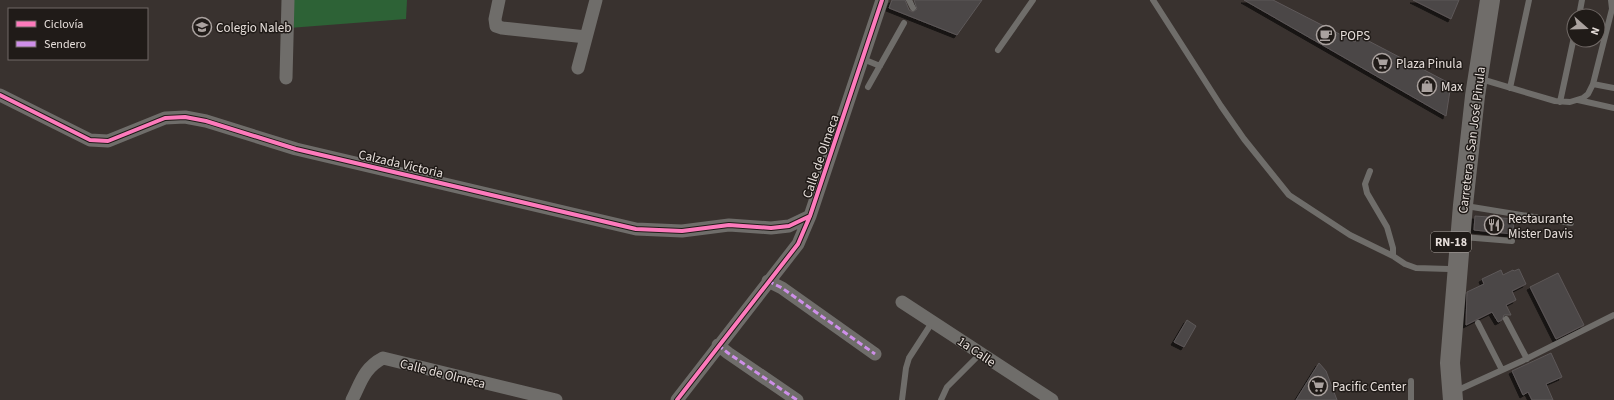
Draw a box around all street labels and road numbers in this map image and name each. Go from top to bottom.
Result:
street label: Carretera a San José Pinula [1454,66,1490,215]
street label: Calle de Olmeca [798,112,844,201]
street label: Calzada Victoria [357,145,445,182]
road number: RN-18 [1431,232,1471,252]
street label: 1a Calle [954,332,999,371]
street label: Calle de Olmeca [398,355,487,393]

